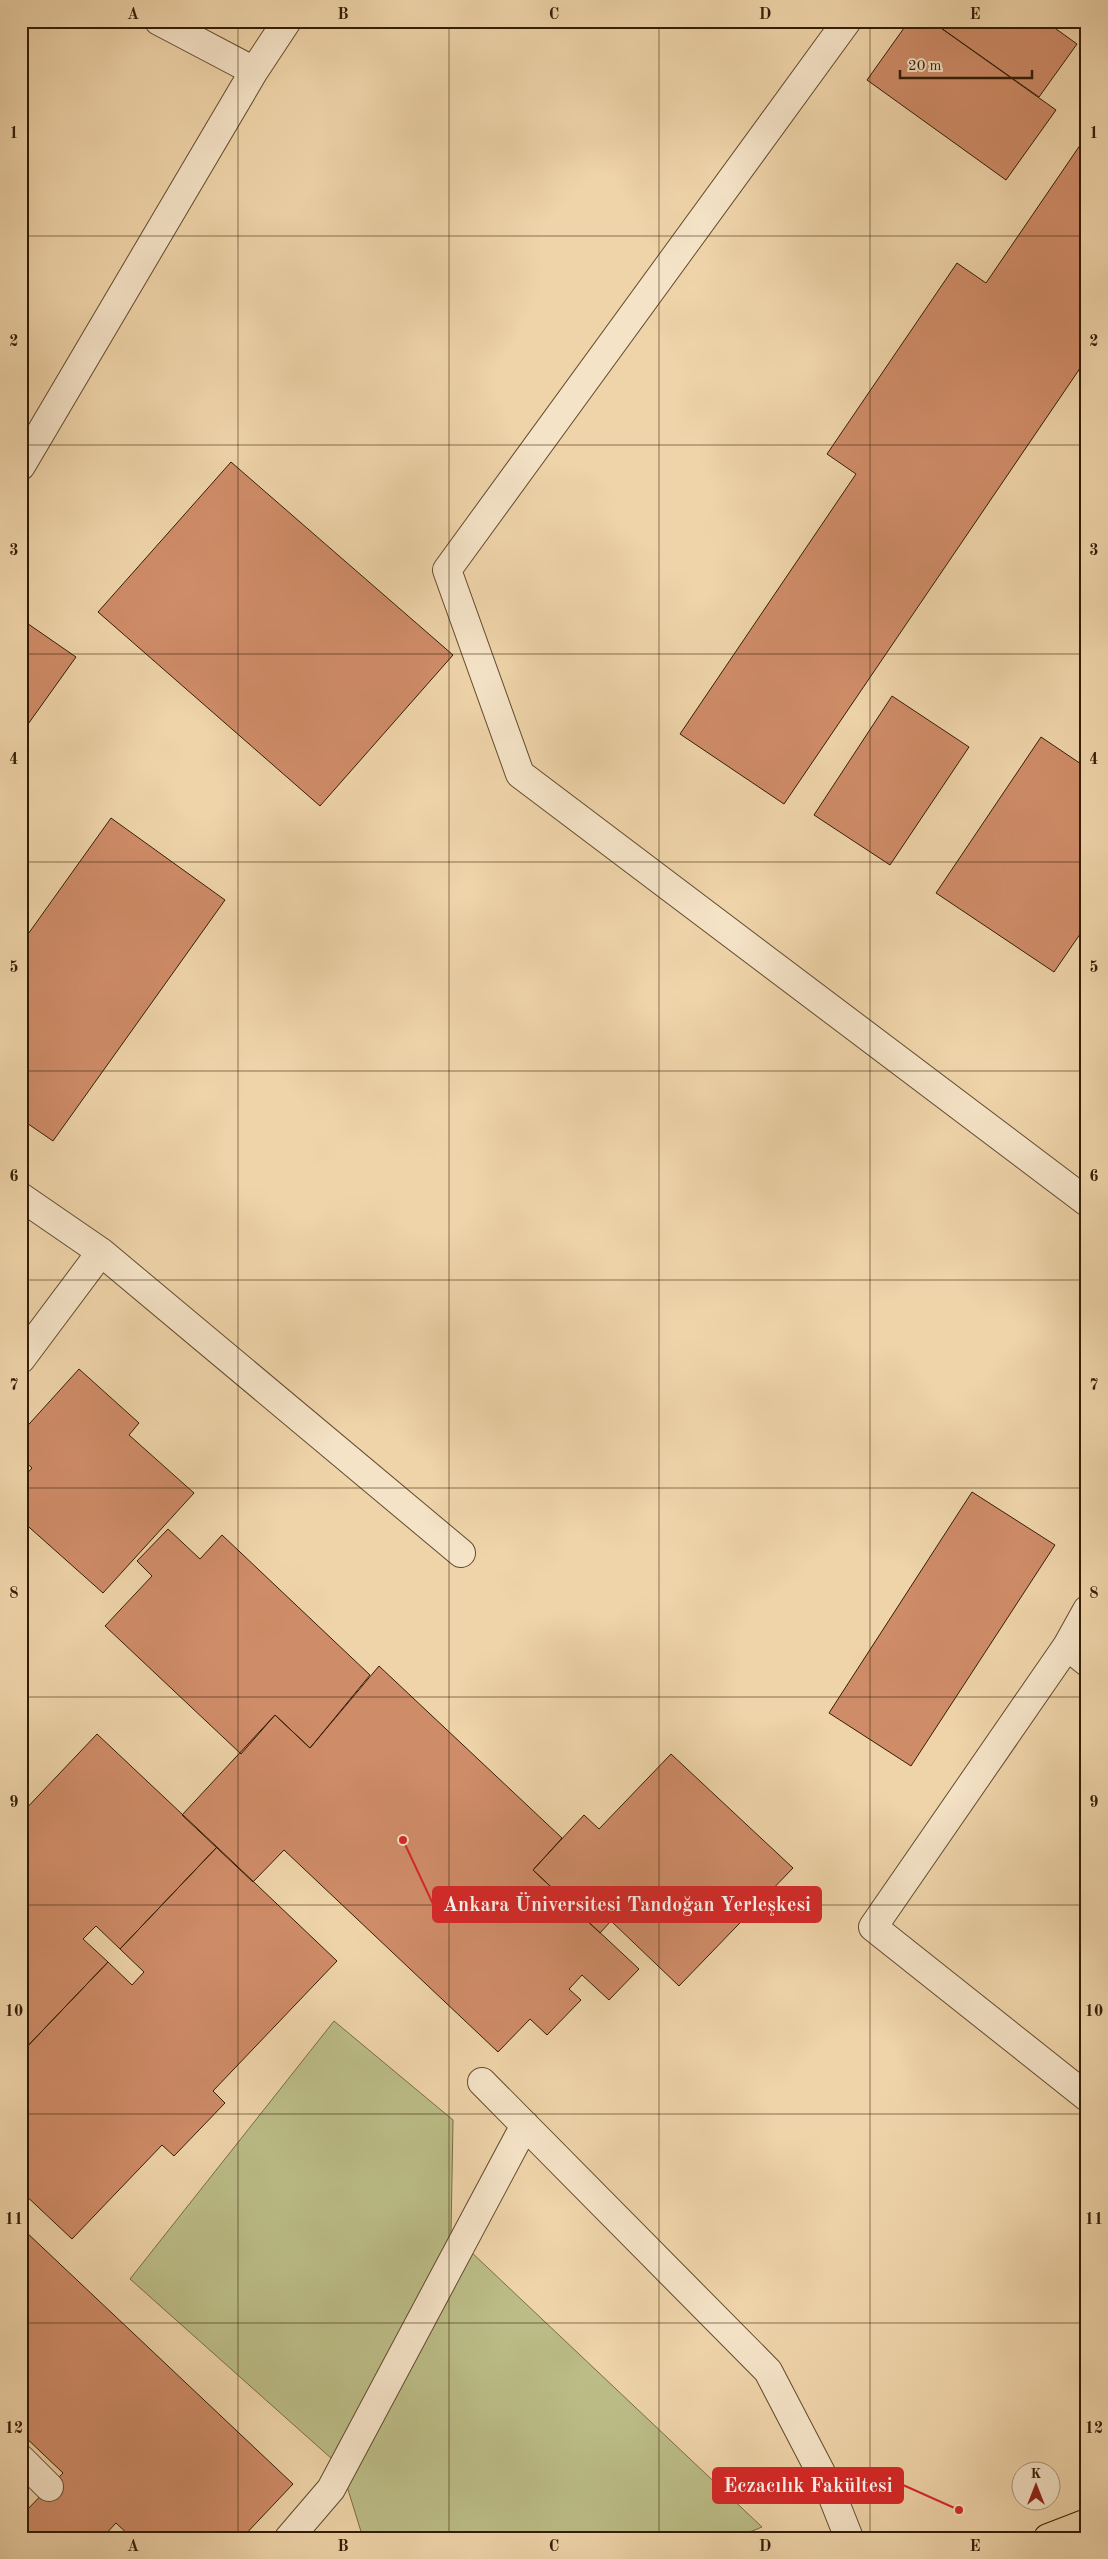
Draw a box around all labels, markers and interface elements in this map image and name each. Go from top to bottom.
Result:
text: A [127,7,139,23]
text: B [337,7,349,23]
text: C [549,7,559,23]
text: D [759,7,771,23]
text: E [969,7,981,23]
scale bar [900,48,1033,80]
text: 20 m [908,59,942,74]
text: 1 [9,126,19,142]
text: 1 [1089,126,1099,142]
text: 2 [9,334,19,350]
text: 2 [1089,334,1099,350]
text: 3 [9,543,19,559]
text: 3 [1089,543,1099,559]
text: 4 [9,752,19,768]
text: 4 [1089,752,1099,768]
text: 5 [9,960,19,976]
text: 5 [1089,960,1099,976]
text: 6 [9,1169,19,1185]
text: 6 [1089,1169,1099,1185]
text: 7 [9,1378,19,1394]
text: 7 [1089,1378,1099,1394]
text: 8 [9,1586,19,1602]
text: 8 [1089,1586,1099,1602]
text: 9 [9,1795,19,1811]
text: 9 [1089,1795,1099,1811]
callout: Ankara Üniversitesi Tandoğan Yerleşkesi [433,1887,821,1922]
text: Ankara Üniversitesi Tandoğan Yerleşkesi [443,1892,811,1916]
text: 10 [5,2004,23,2020]
text: 10 [1085,2004,1103,2020]
text: 11 [5,2212,23,2228]
text: 11 [1085,2212,1103,2228]
text: 12 [5,2421,23,2437]
text: 12 [1085,2421,1103,2437]
north arrow [1010,2462,1060,2512]
text: K [1031,2467,1042,2481]
callout: Eczacılık Fakültesi [713,2468,903,2503]
text: Eczacılık Fakültesi [723,2477,893,2497]
text: A [127,2539,139,2555]
text: B [337,2539,349,2555]
text: C [549,2539,559,2555]
text: D [759,2539,771,2555]
text: E [969,2539,981,2555]

